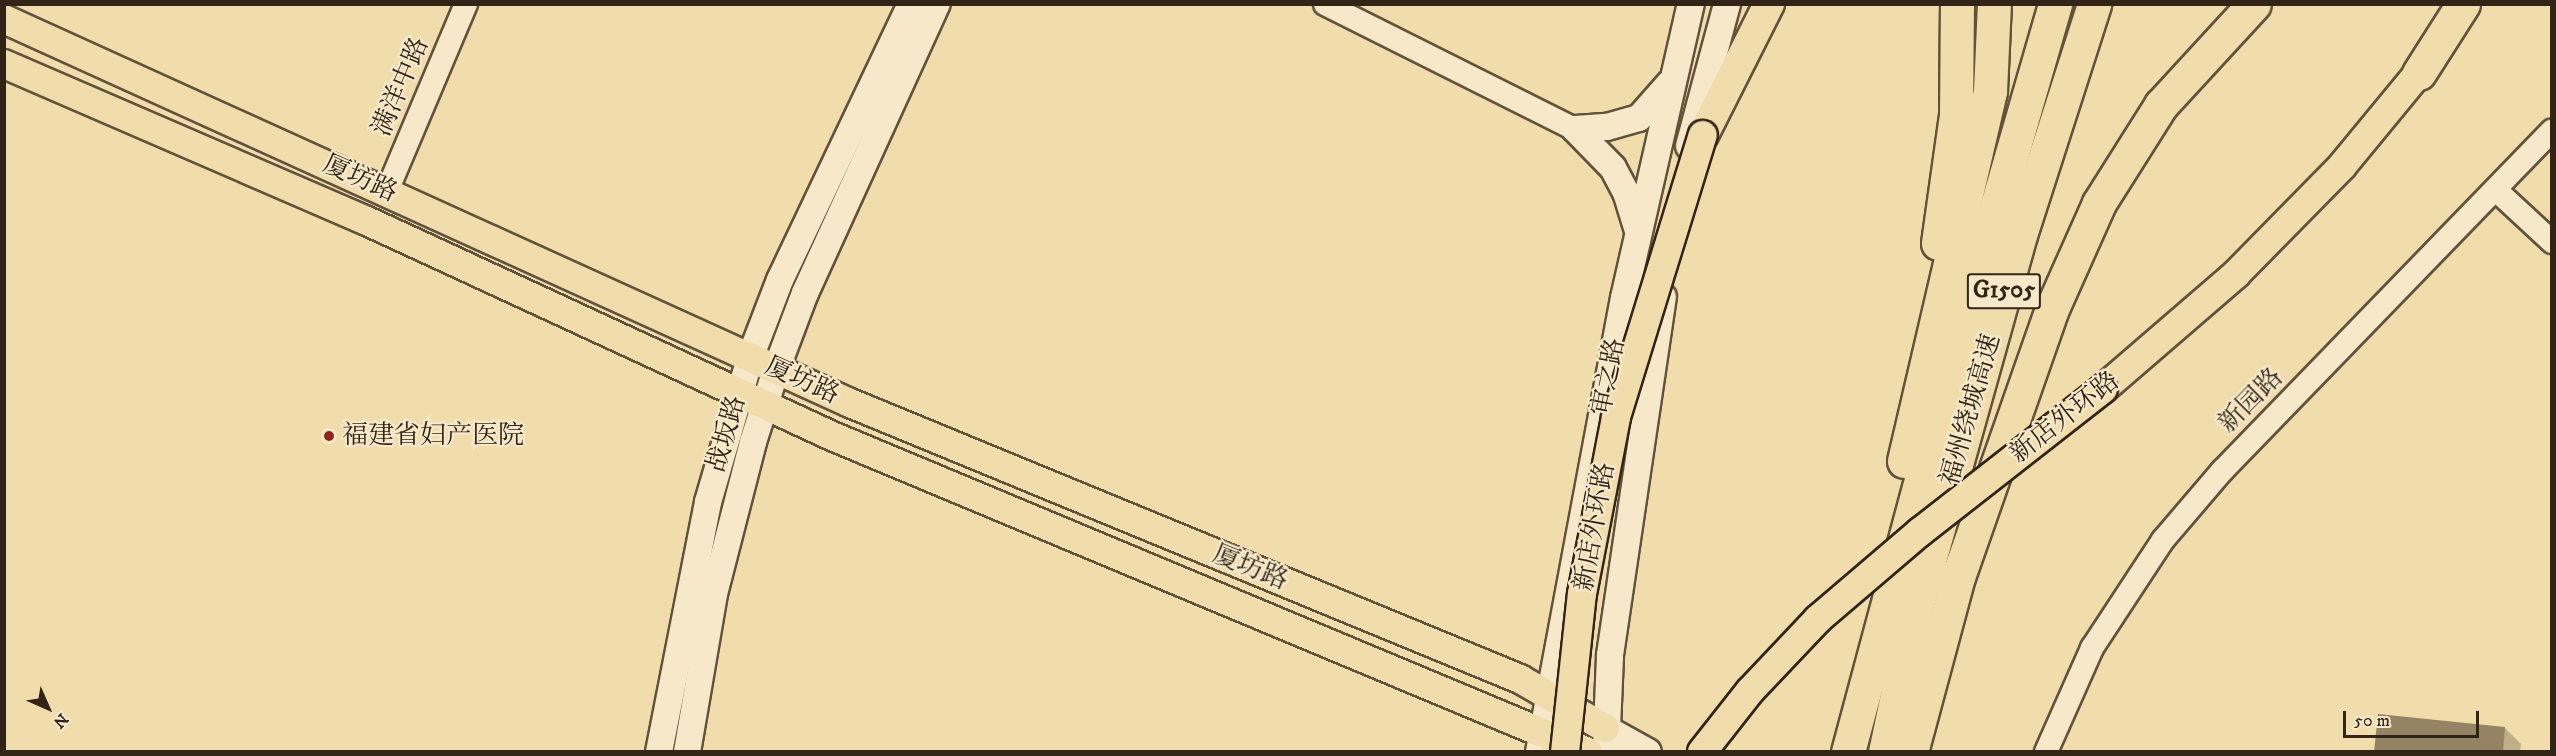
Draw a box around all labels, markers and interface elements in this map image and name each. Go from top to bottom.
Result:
street label: 满洋中路 [366,33,436,141]
street label: 厦坊路 [318,149,402,209]
road number: G1505 [1966,270,2042,312]
street label: 福州绕城高速 [1935,331,2007,489]
street label: 审之路 [1586,336,1632,418]
street label: 厦坊路 [760,351,844,411]
street label: 新园路 [2212,362,2290,440]
street label: 新店外环路 [2004,366,2126,470]
street label: 战坂路 [701,392,753,476]
place label: 福建省妇产医院 [342,420,524,452]
marker: 福建省妇产医院 [320,427,338,445]
street label: 新店外环路 [1568,460,1622,594]
street label: 厦坊路 [1208,539,1292,597]
north arrow [18,678,78,738]
scale bar [2346,699,2482,737]
text: N [49,709,72,732]
text: 50 m [2354,710,2390,732]

